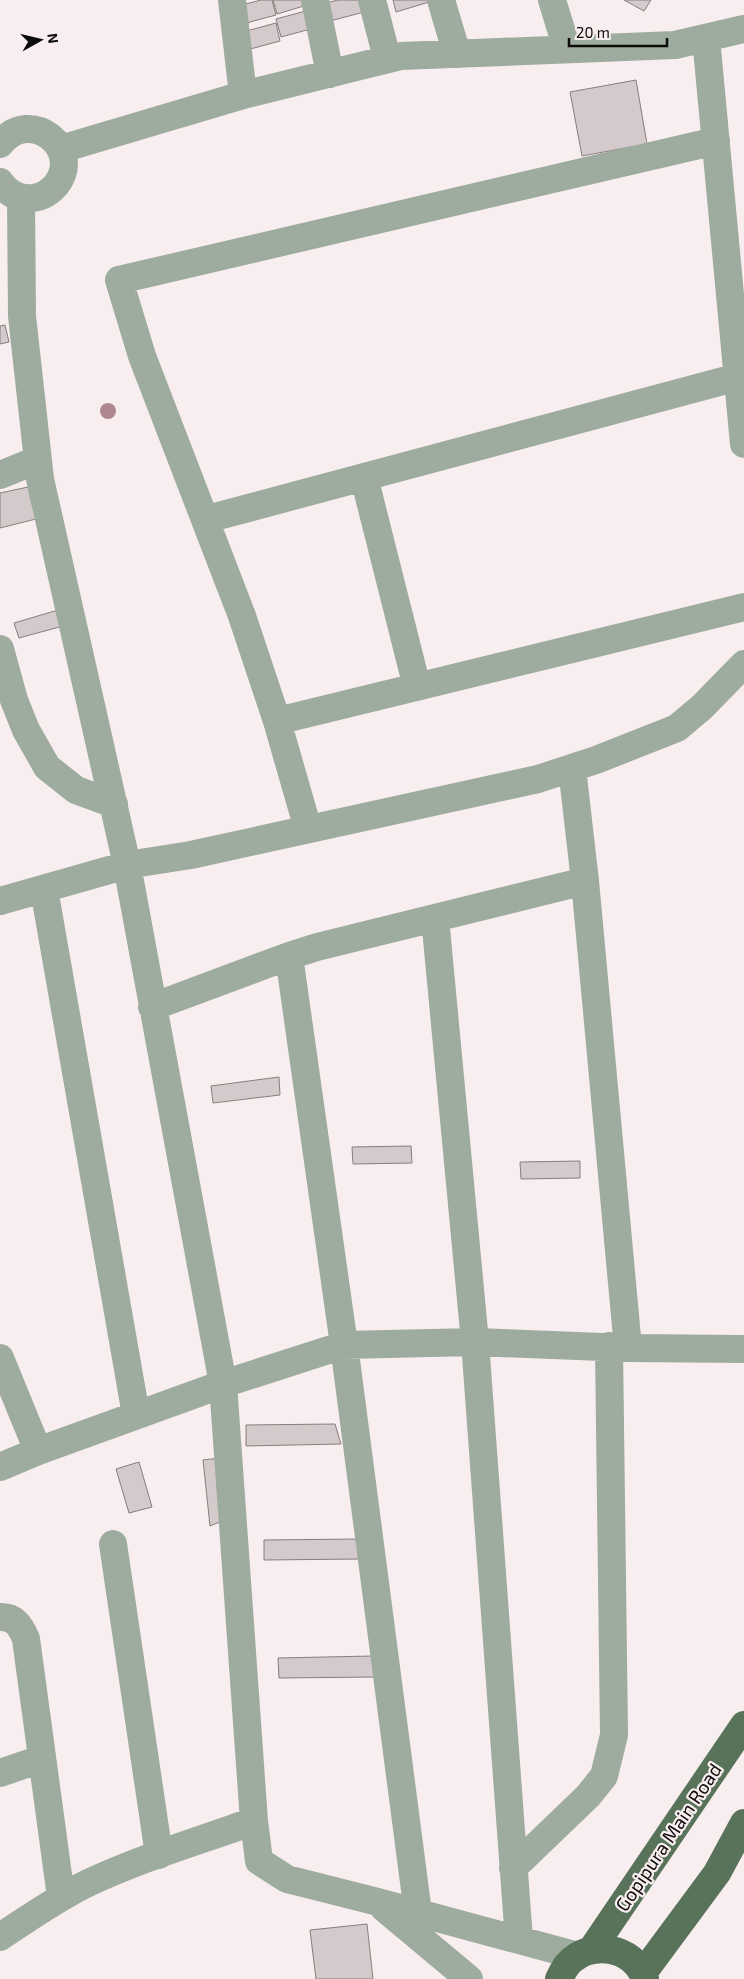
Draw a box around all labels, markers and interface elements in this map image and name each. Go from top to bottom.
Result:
north arrow [15,15,65,65]
scale bar [569,15,666,47]
text: 20 m [576,23,610,41]
text: N [44,32,62,44]
street label: Gopipura Main Road [610,1759,726,1915]

